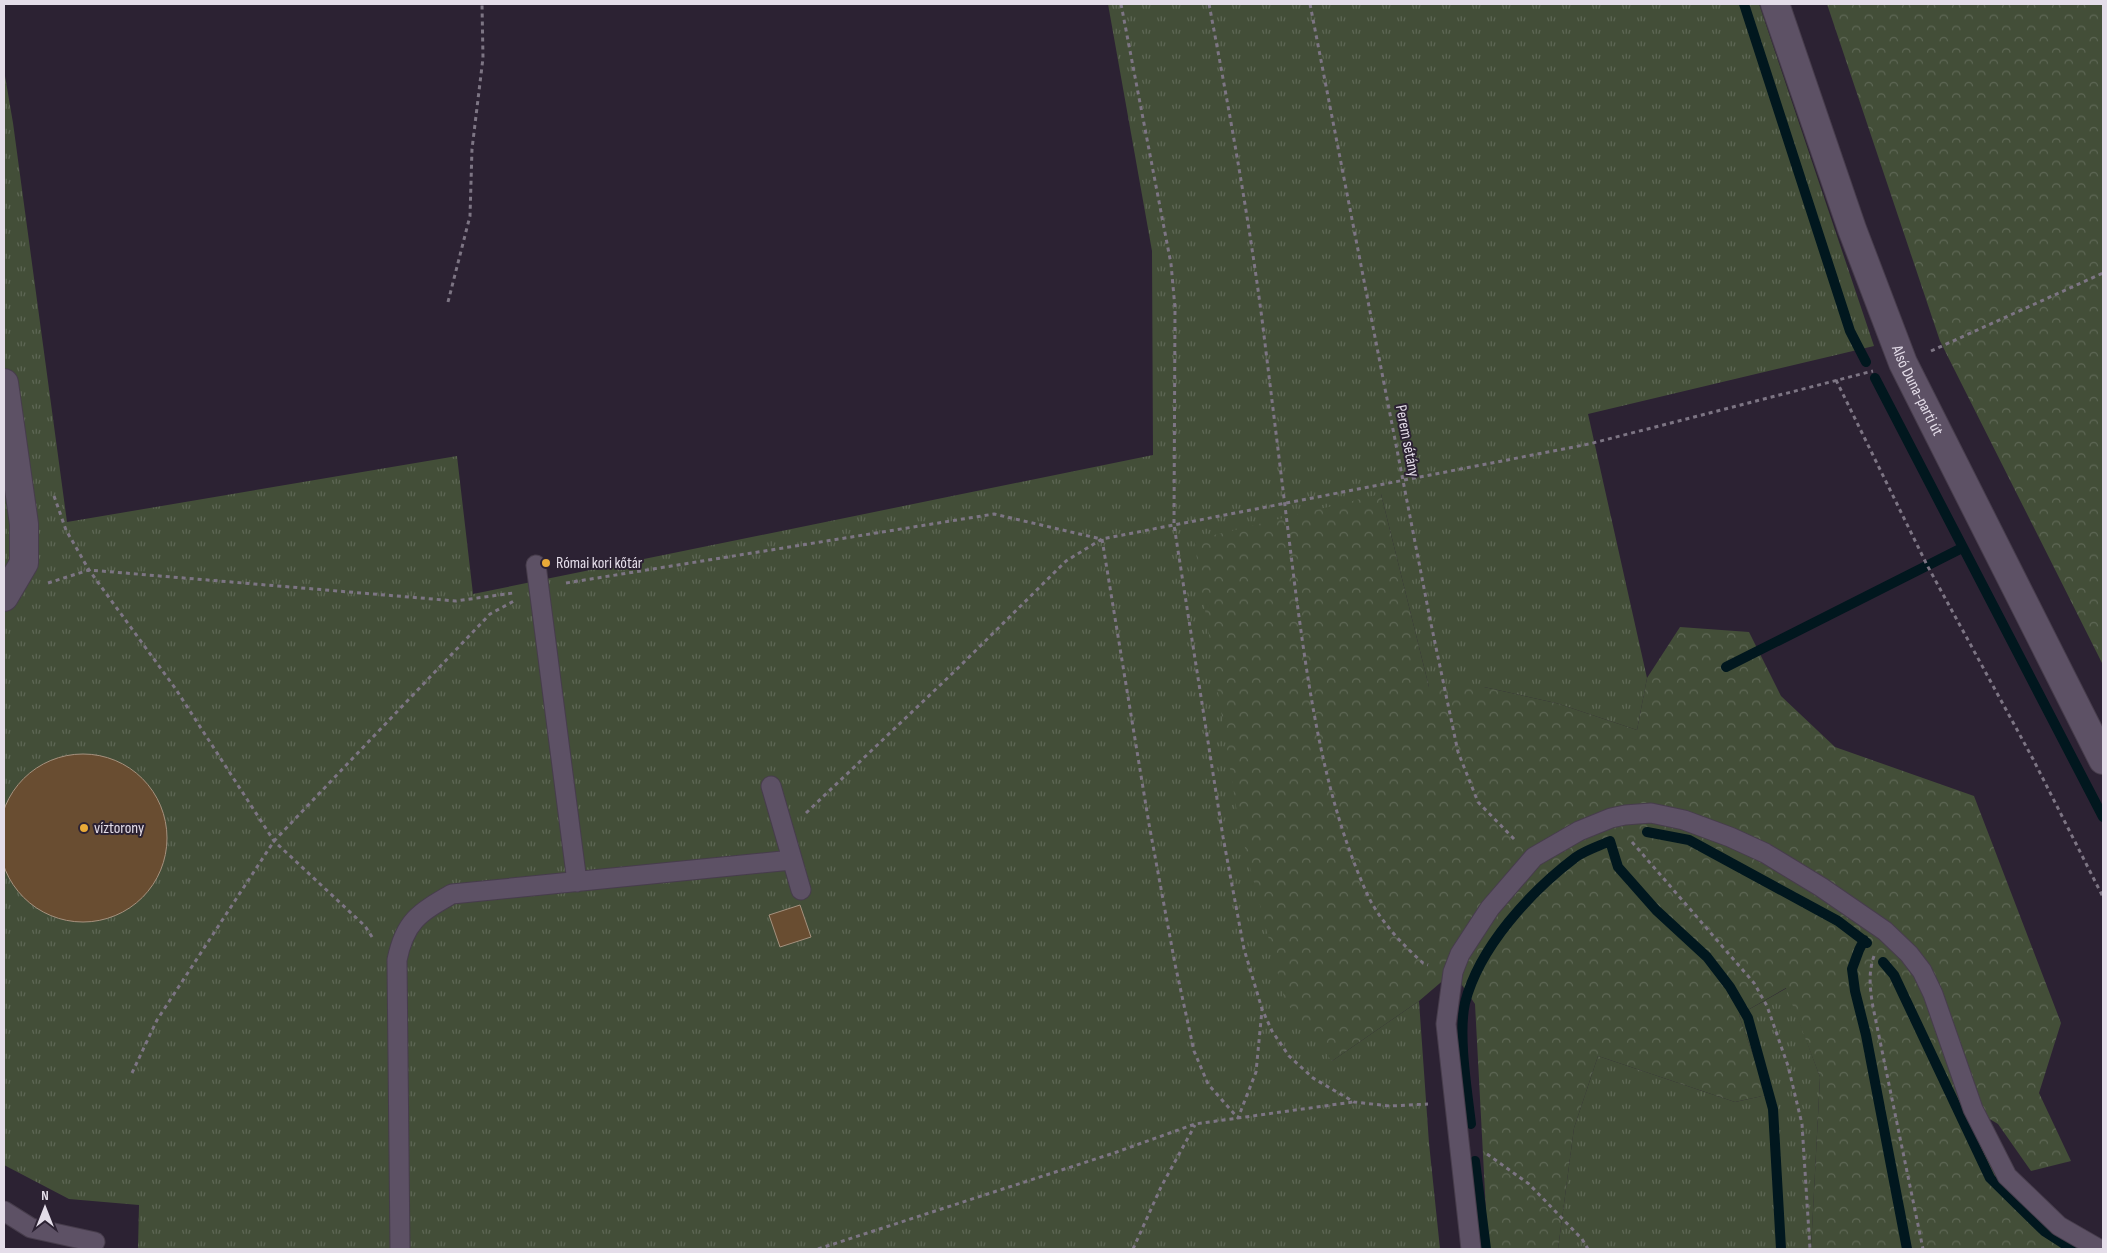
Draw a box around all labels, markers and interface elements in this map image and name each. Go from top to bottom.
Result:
street label: Alsó Duna-parti út [1887,342,1947,439]
street label: Perem sétány [1391,403,1423,479]
place label: Római kori kőtár [556,554,643,573]
marker: Római kori kőtár [540,557,552,569]
place label: víztorony [94,819,144,838]
marker: víztorony [78,822,90,834]
north arrow [20,1183,70,1233]
text: N [41,1187,49,1204]

